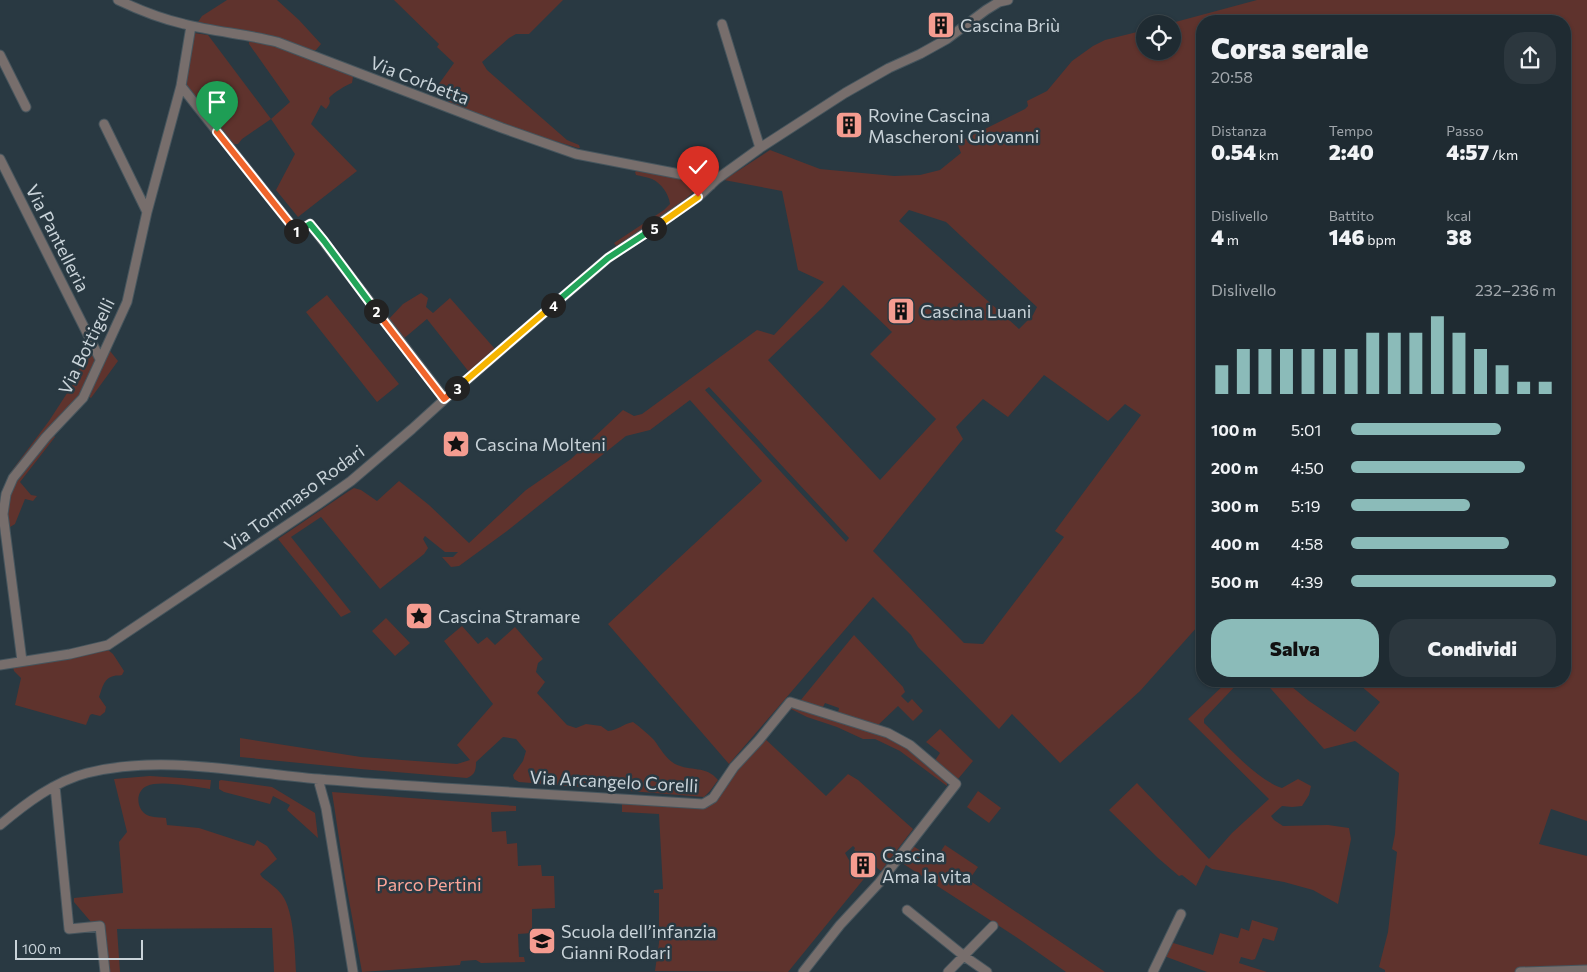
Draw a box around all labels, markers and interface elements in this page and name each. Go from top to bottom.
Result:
building icon: Cascina Briù [926,10,956,40]
place label: Cascina Briù [960,14,1060,36]
map controls [1136,15,1181,60]
button: locate [1136,15,1181,60]
text: Corsa serale [1211,31,1368,65]
button: share [1504,32,1556,84]
street label: Via Corbetta [367,51,473,109]
text: 20:58 [1211,67,1253,86]
pin [196,81,238,132]
icon: arrive [203,88,231,116]
place label: Rovine Cascina Mascheroni Giovanni [868,104,1039,147]
building icon: Rovine Cascina Mascheroni Giovanni [834,110,864,140]
text: Distanza [1211,122,1267,139]
text: Tempo [1329,122,1373,139]
text: Passo [1446,122,1484,139]
text: 0.54 [1211,139,1256,164]
text: 2:40 [1329,139,1374,164]
text: 4:57 [1446,139,1489,164]
pin [677,146,719,197]
text: km [1256,146,1279,163]
text: /km [1489,146,1518,163]
icon: check [684,153,712,181]
street label: Via Pantelleria [22,181,94,295]
text: Dislivello [1211,207,1268,224]
text: Battito [1329,207,1374,224]
text: kcal [1446,207,1471,224]
pin: 5 [642,216,666,240]
pin: 1 [284,218,308,244]
text: 5 [650,220,659,237]
text: 1 [293,223,300,240]
text: 4 [1211,224,1224,249]
text: 146 [1329,224,1365,249]
text: 38 [1446,224,1472,249]
text: m [1224,231,1239,248]
text: bpm [1365,231,1396,248]
text: Dislivello [1211,280,1276,299]
text: 232–236 m [1475,280,1556,299]
pin: 4 [540,292,566,318]
street label: Via Bottigelli [53,294,119,398]
building icon: Cascina Luani [886,296,916,326]
text: 4 [549,297,558,314]
pin: 2 [364,298,388,324]
place label: Cascina Luani [920,300,1031,322]
text: 2 [373,303,380,320]
pin: 3 [444,376,470,400]
text: 3 [453,380,462,397]
text: 100 m [1211,420,1257,439]
text: 5:01 [1291,420,1321,439]
place icon: Cascina Molteni [441,429,471,459]
place label: Cascina Molteni [475,433,606,455]
street label: Via Tommaso Rodari [220,440,368,556]
text: 200 m [1211,458,1258,477]
text: 4:50 [1291,458,1324,477]
text: 300 m [1211,496,1259,515]
text: 5:19 [1291,496,1321,515]
text: 400 m [1211,534,1259,553]
text: 4:58 [1291,534,1323,553]
text: 500 m [1211,572,1259,591]
text: 4:39 [1291,572,1323,591]
place icon: Cascina Stramare [404,601,434,631]
place label: Cascina Stramare [438,605,580,627]
button: Salva [1211,619,1379,677]
button: Condividi [1389,619,1556,677]
street label: Via Arcangelo Corelli [529,766,699,796]
place label: Cascina Ama la vita [882,844,971,887]
building icon: Cascina Ama la vita [848,850,878,880]
park label: Parco Pertini [376,873,482,895]
place label: Scuola dell’infanzia Gianni Rodari [561,920,716,963]
school or university icon: Scuola dell’infanzia Gianni Rodari [527,926,557,956]
scale bar [15,937,142,960]
text: 100 m [22,940,61,957]

